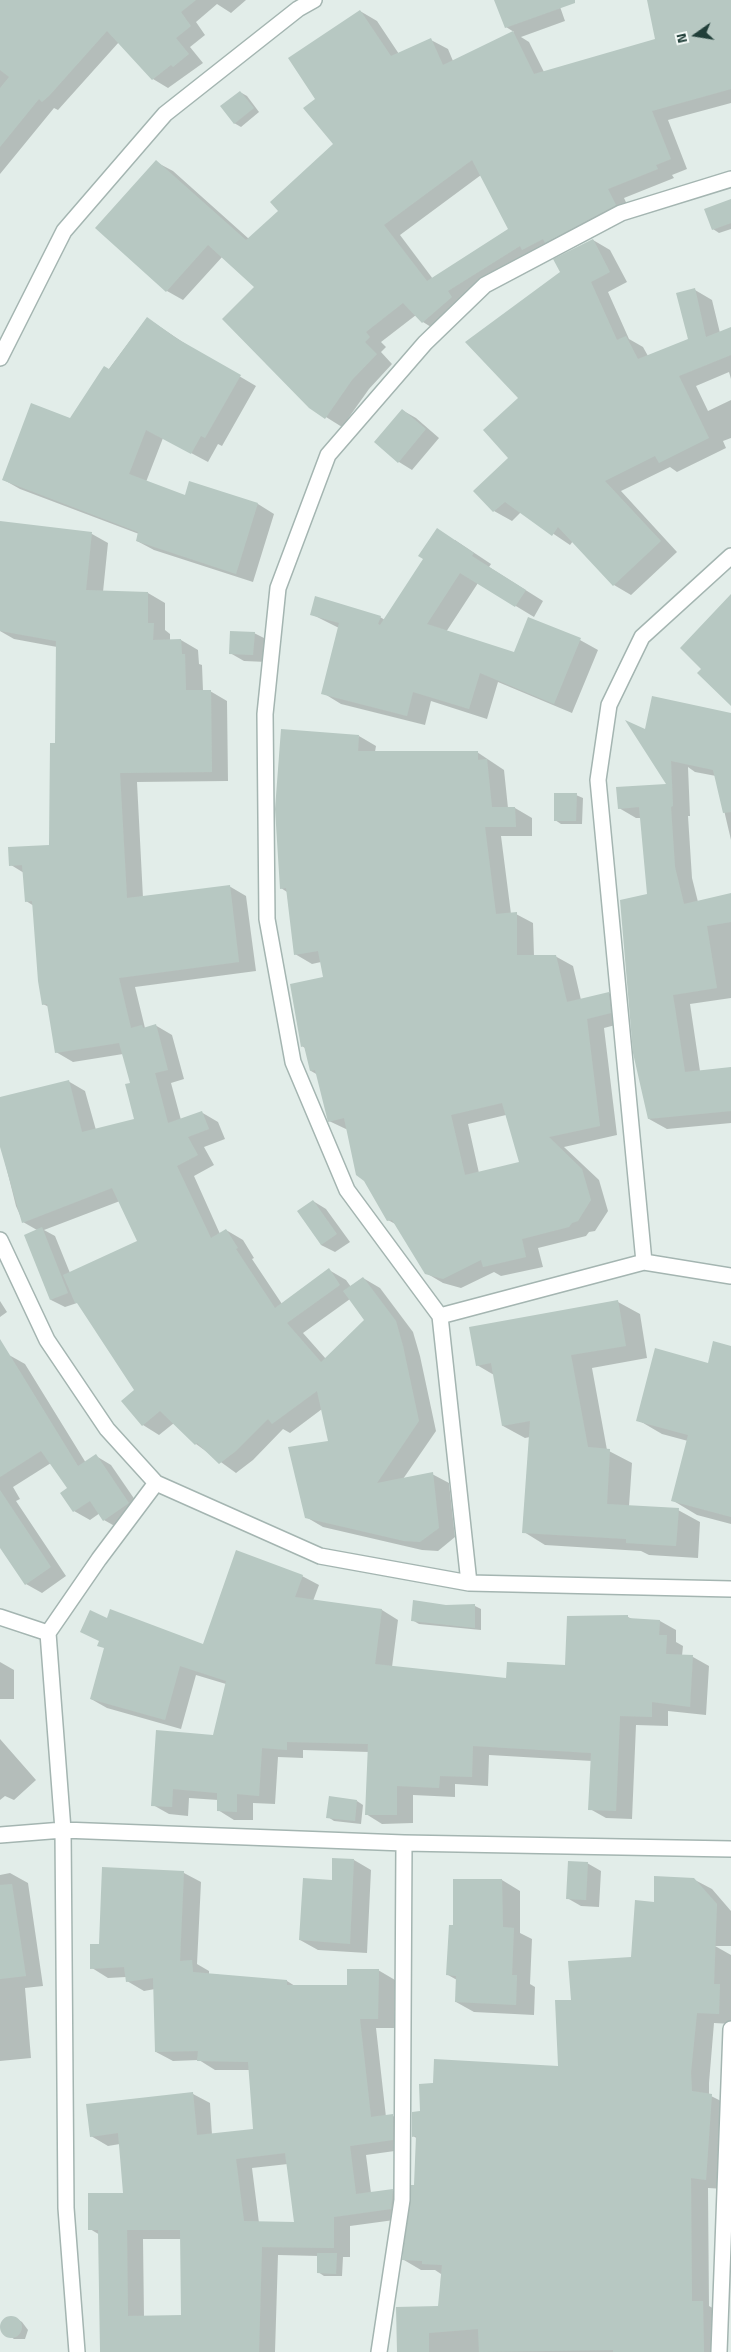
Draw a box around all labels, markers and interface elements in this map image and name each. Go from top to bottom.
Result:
north arrow [671,10,721,60]
text: N [670,31,692,46]

